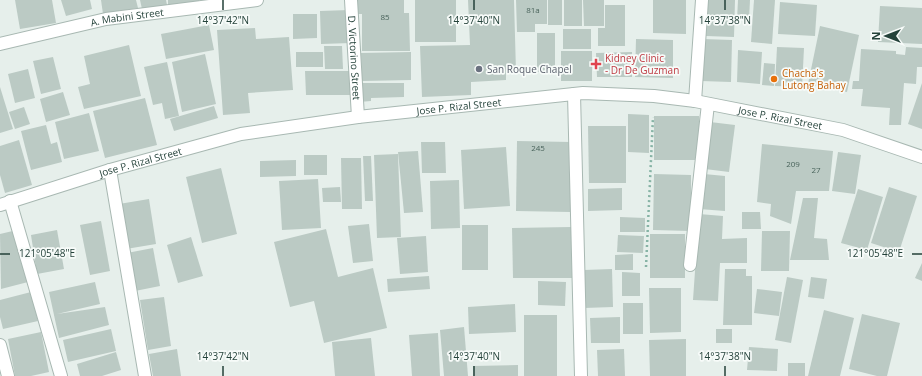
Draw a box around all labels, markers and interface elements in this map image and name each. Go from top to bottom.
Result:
house number: 81a [526,4,540,15]
street label: A. Mabini Street [89,5,165,29]
house number: 85 [380,11,390,22]
text: 14°37'42"N [197,13,249,27]
text: 14°37'40"N [448,13,500,27]
text: 14°37'38"N [699,13,751,27]
street label: D. Victorino Street [345,15,364,101]
north arrow [866,16,906,56]
text: N [868,32,883,40]
place label: Kidney Clinic - Dr De Guzman [605,51,679,77]
marker: Kidney Clinic - Dr De Guzman [590,58,602,70]
place label: San Roque Chapel [487,62,572,76]
marker: San Roque Chapel [474,64,484,74]
place label: Chacha's Lutong Bahay [782,66,847,92]
marker: Chacha's Lutong Bahay [769,74,779,84]
street label: Jose P. Rizal Street [415,95,502,118]
street label: Jose P. Rizal Street [736,102,824,133]
house number: 245 [531,142,545,153]
street label: Jose P. Rizal Street [96,144,184,180]
house number: 209 [786,158,800,169]
house number: 27 [811,164,821,175]
text: 121°05'48"E [19,246,75,260]
text: 121°05'48"E [847,246,903,260]
text: 14°37'42"N [197,349,249,363]
text: 14°37'40"N [448,349,500,363]
text: 14°37'38"N [699,349,751,363]

